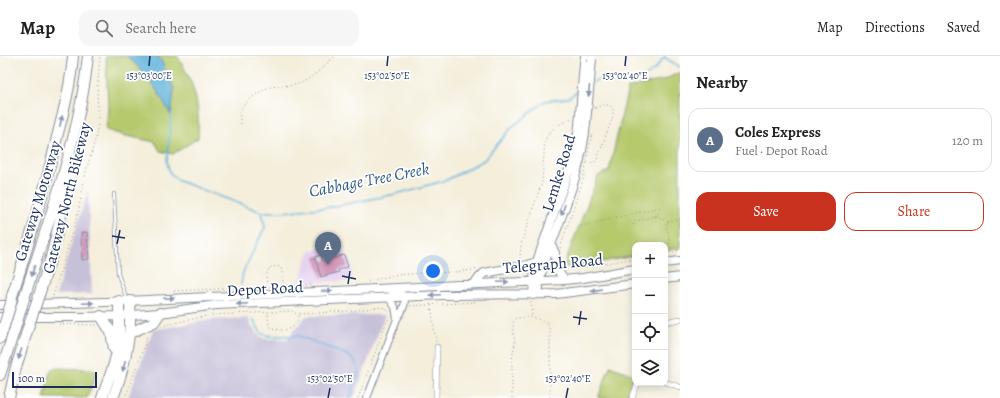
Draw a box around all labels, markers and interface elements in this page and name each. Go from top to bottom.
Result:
search box [79,10,359,46]
text: Map [20,15,55,41]
icon: search [93,17,115,39]
text: Search here [125,18,197,38]
text: Map [817,18,843,37]
text: Directions [865,18,925,37]
text: Saved [947,18,980,37]
text: 153°03'00"E [126,69,172,82]
text: 153°02'50"E [364,69,410,82]
text: 153°02'40"E [602,69,648,82]
text: Nearby [696,71,747,94]
one-way arrow [586,85,593,97]
one-way arrow [59,114,65,127]
street label: Gateway North Bikeway [38,119,97,276]
text: Coles Express [735,122,821,142]
street label: Lemke Road [537,131,581,214]
text: A [706,132,714,149]
text: 120 m [952,132,983,149]
street label: Gateway Motorway [9,137,67,264]
text: Fuel · Depot Road [735,142,828,159]
water label: Cabbage Tree Creek [307,157,432,203]
button: Save [696,192,836,231]
button: Share [844,192,984,231]
one-way arrow [560,204,566,216]
pin: A [315,232,341,265]
map controls [632,242,668,386]
button: + [632,242,668,278]
street label: Telegraph Road [502,249,605,279]
your location [423,261,443,281]
one-way arrow [30,265,36,277]
street label: Depot Road [226,276,304,302]
button: − [632,278,668,314]
one-way arrow [497,279,510,286]
one-way arrow [321,287,333,294]
one-way arrow [590,287,602,293]
one-way arrow [429,292,441,299]
one-way arrow [163,295,175,302]
one-way arrow [82,299,94,306]
one-way arrow [236,300,248,307]
button: locate [632,314,668,350]
one-way arrow [17,348,23,360]
button: layers [632,350,668,386]
one-way arrow [121,360,127,372]
scale bar [12,370,97,389]
text: 100 m [18,371,45,386]
text: 153°02'50"E [307,372,353,385]
text: 153°02'40"E [545,372,591,385]

